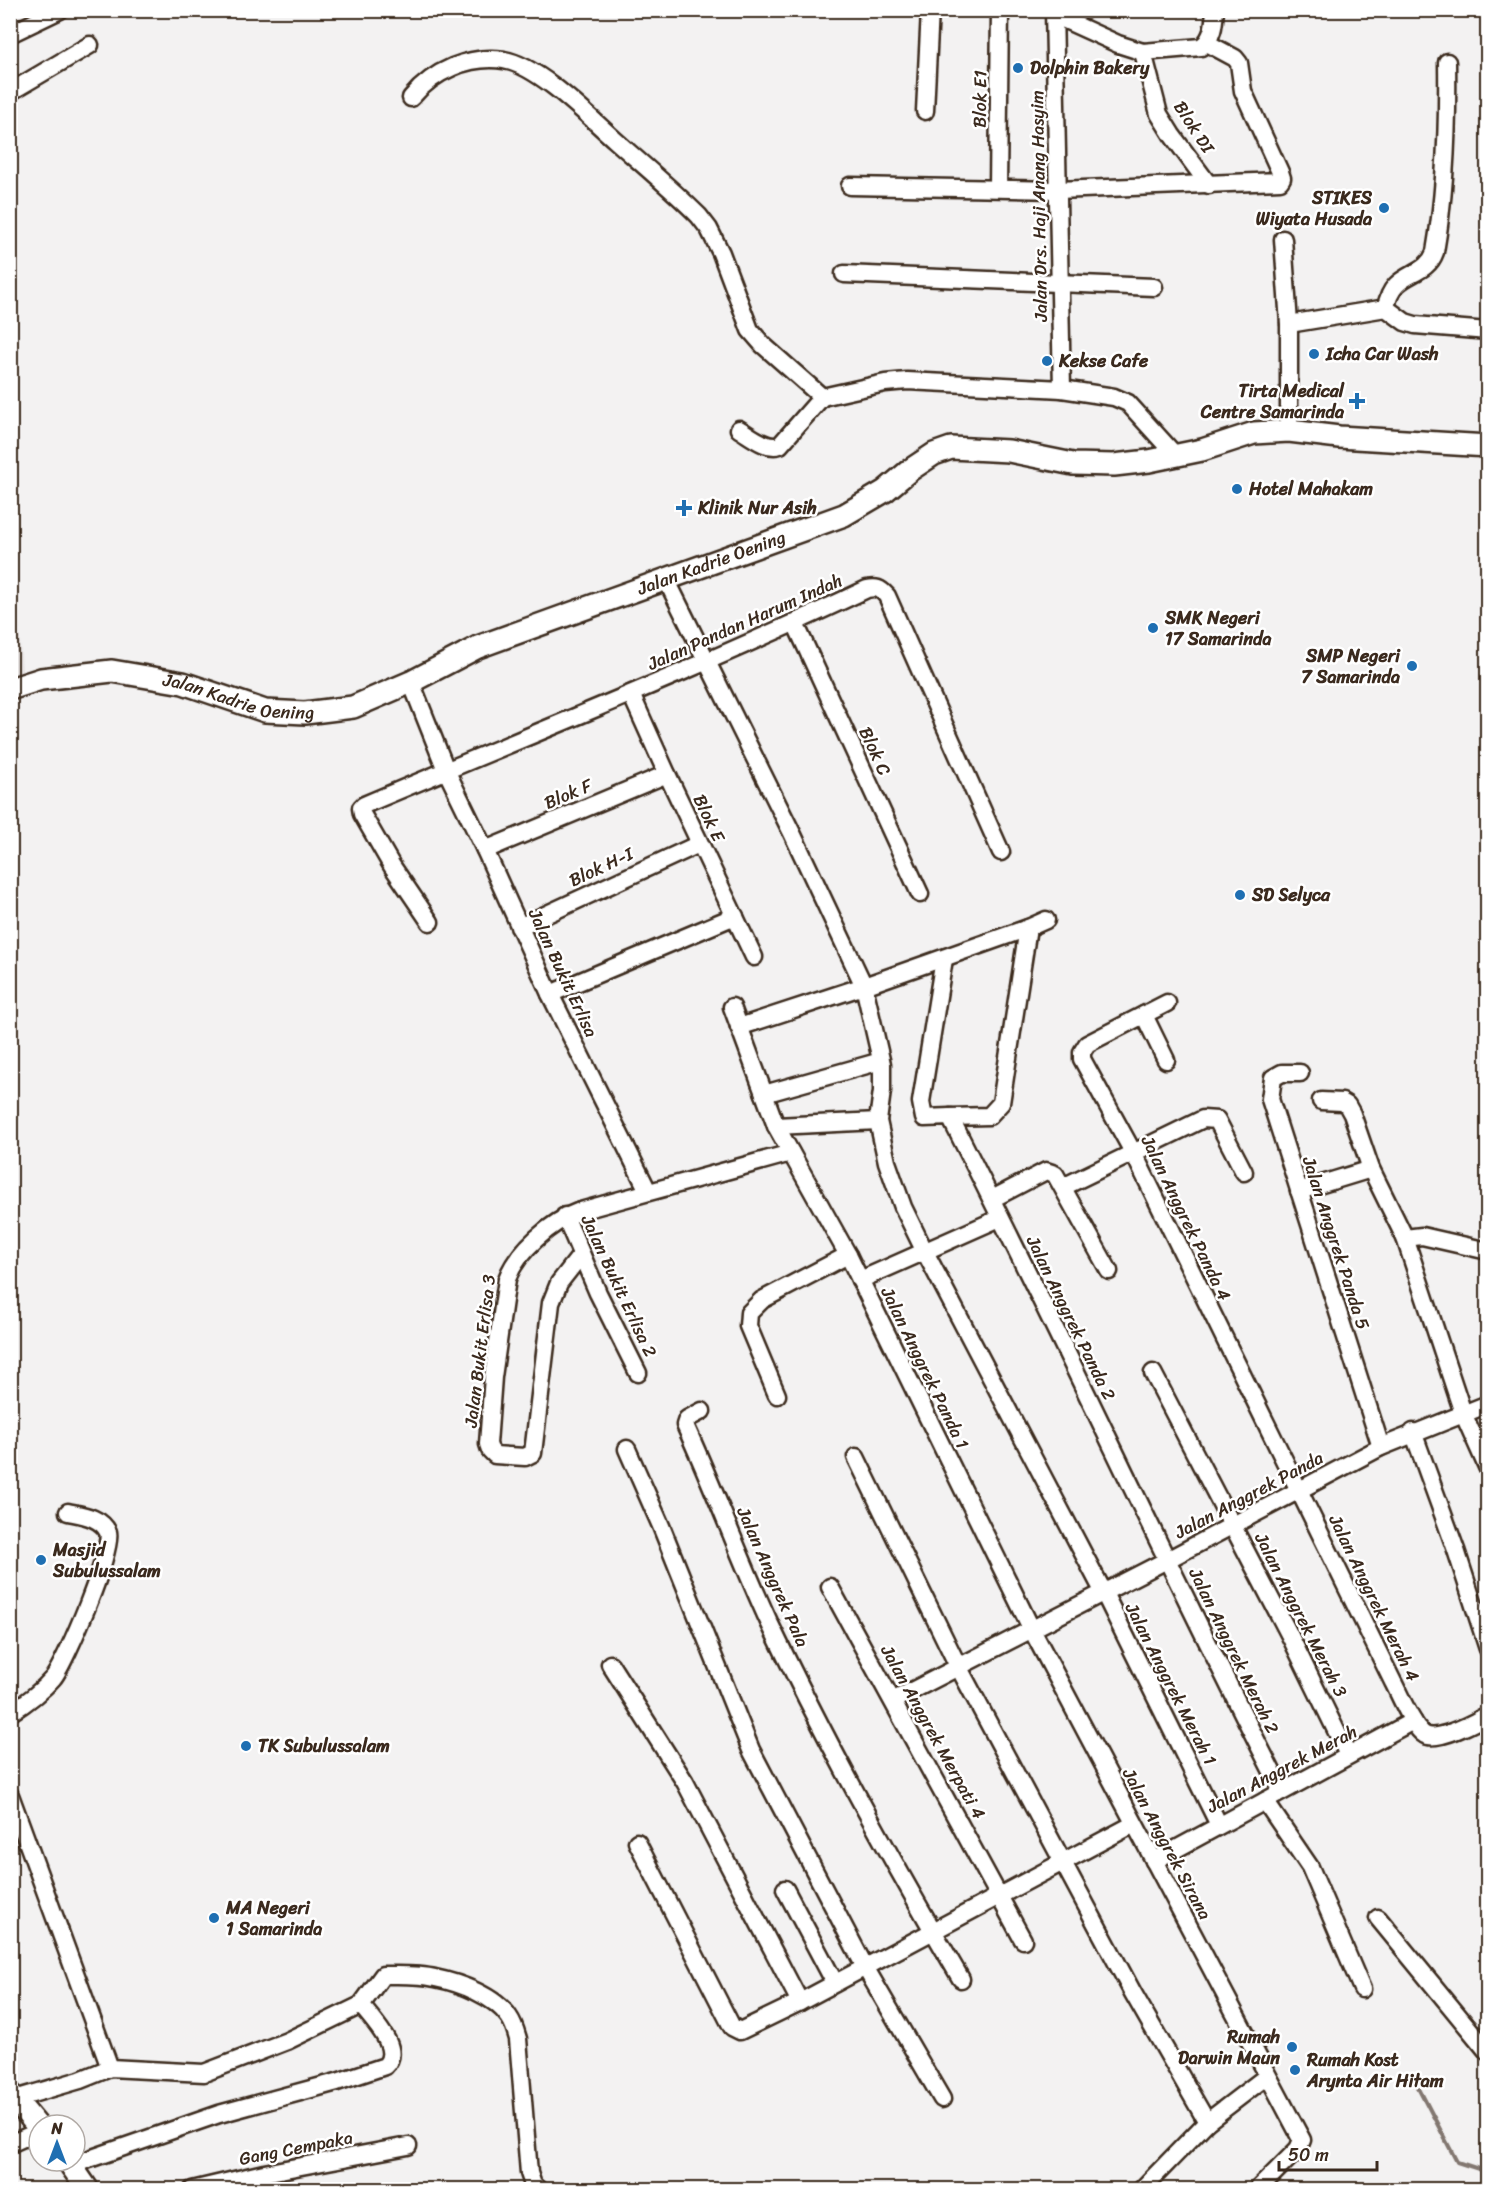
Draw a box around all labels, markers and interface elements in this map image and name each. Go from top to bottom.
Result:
place label: Dolphin Bakery [1030,52,1150,84]
marker: Dolphin Bakery [1011,61,1025,75]
street label: Blok E1 [963,70,997,128]
street label: Jalan Drs. Haji Anang Hasyim [1021,90,1057,323]
street label: Blok DI [1165,94,1224,162]
place label: STIKES Wiyata Husada [1256,182,1373,235]
marker: STIKES Wiyata Husada [1377,201,1391,215]
place label: Icha Car Wash [1325,338,1439,370]
place label: Kekse Cafe [1058,345,1149,377]
marker: Icha Car Wash [1307,347,1321,361]
marker: Kekse Cafe [1040,354,1054,368]
place label: Tirta Medical Centre Samarinda [1200,375,1345,428]
marker: Tirta Medical Centre Samarinda [1348,392,1366,410]
place label: Hotel Mahakam [1248,473,1373,505]
marker: Hotel Mahakam [1230,482,1244,496]
place label: Klinik Nur Asih [697,492,817,524]
marker: Klinik Nur Asih [675,499,693,517]
street label: Jalan Kadrie Oening [632,521,790,605]
street label: Jalan Pandan Harum Indah [641,565,848,680]
place label: SMK Negeri 17 Samarinda [1164,602,1272,655]
marker: SMK Negeri 17 Samarinda [1146,621,1160,635]
place label: SMP Negeri 7 Samarinda [1301,640,1401,693]
marker: SMP Negeri 7 Samarinda [1405,659,1419,673]
street label: Jalan Kadrie Oening [160,664,316,729]
street label: Blok C [850,721,900,781]
street label: Blok F [539,769,598,818]
street label: Blok E [684,789,734,848]
street label: Blok H-I [563,837,640,896]
place label: SD Selyca [1251,879,1331,911]
marker: SD Selyca [1233,888,1247,902]
street label: Jalan Bukit Erlisa [519,902,607,1043]
street label: Jalan Anggrek Panda 4 [1132,1129,1240,1306]
street label: Jalan Anggrek Panda 5 [1293,1151,1379,1334]
street label: Jalan Bukit Erlisa 2 [572,1208,666,1363]
street label: Jalan Anggrek Panda 2 [1017,1229,1125,1406]
street label: Jalan Bukit Erlisa 3 [455,1273,505,1430]
street label: Jalan Anggrek Panda 1 [871,1280,978,1455]
street label: Jalan Anggrek Panda [1168,1442,1329,1548]
street label: Jalan Anggrek Pala [727,1501,818,1652]
street label: Jalan Anggrek Merah 4 [1319,1508,1428,1687]
street label: Jalan Anggrek Merah 3 [1245,1526,1356,1703]
place label: Masjid Subulussalam [52,1534,161,1587]
marker: Masjid Subulussalam [34,1553,48,1567]
street label: Jalan Anggrek Merah 2 [1179,1562,1288,1740]
street label: Jalan Anggrek Merah 1 [1116,1596,1226,1771]
street label: Jalan Anggrek Merpati 4 [871,1638,994,1825]
street label: Jalan Anggrek Merah [1200,1716,1363,1823]
place label: TK Subulussalam [258,1730,390,1762]
marker: TK Subulussalam [239,1739,253,1753]
street label: Jalan Anggrek Sirana [1113,1761,1221,1926]
place label: MA Negeri 1 Samarinda [225,1892,322,1945]
marker: MA Negeri 1 Samarinda [207,1911,221,1925]
place label: Rumah Darwin Maun [1178,2021,1281,2074]
marker: Rumah Darwin Maun [1285,2040,1299,2054]
place label: Rumah Kost Arynta Air Hitam [1306,2044,1444,2097]
marker: Rumah Kost Arynta Air Hitam [1288,2063,1302,2077]
north arrow [27,2113,87,2173]
text: N [50,2114,63,2143]
street label: Gang Cempaka [236,2121,356,2175]
scale bar [1279,2134,1376,2172]
text: 50 m [1288,2139,1329,2171]

